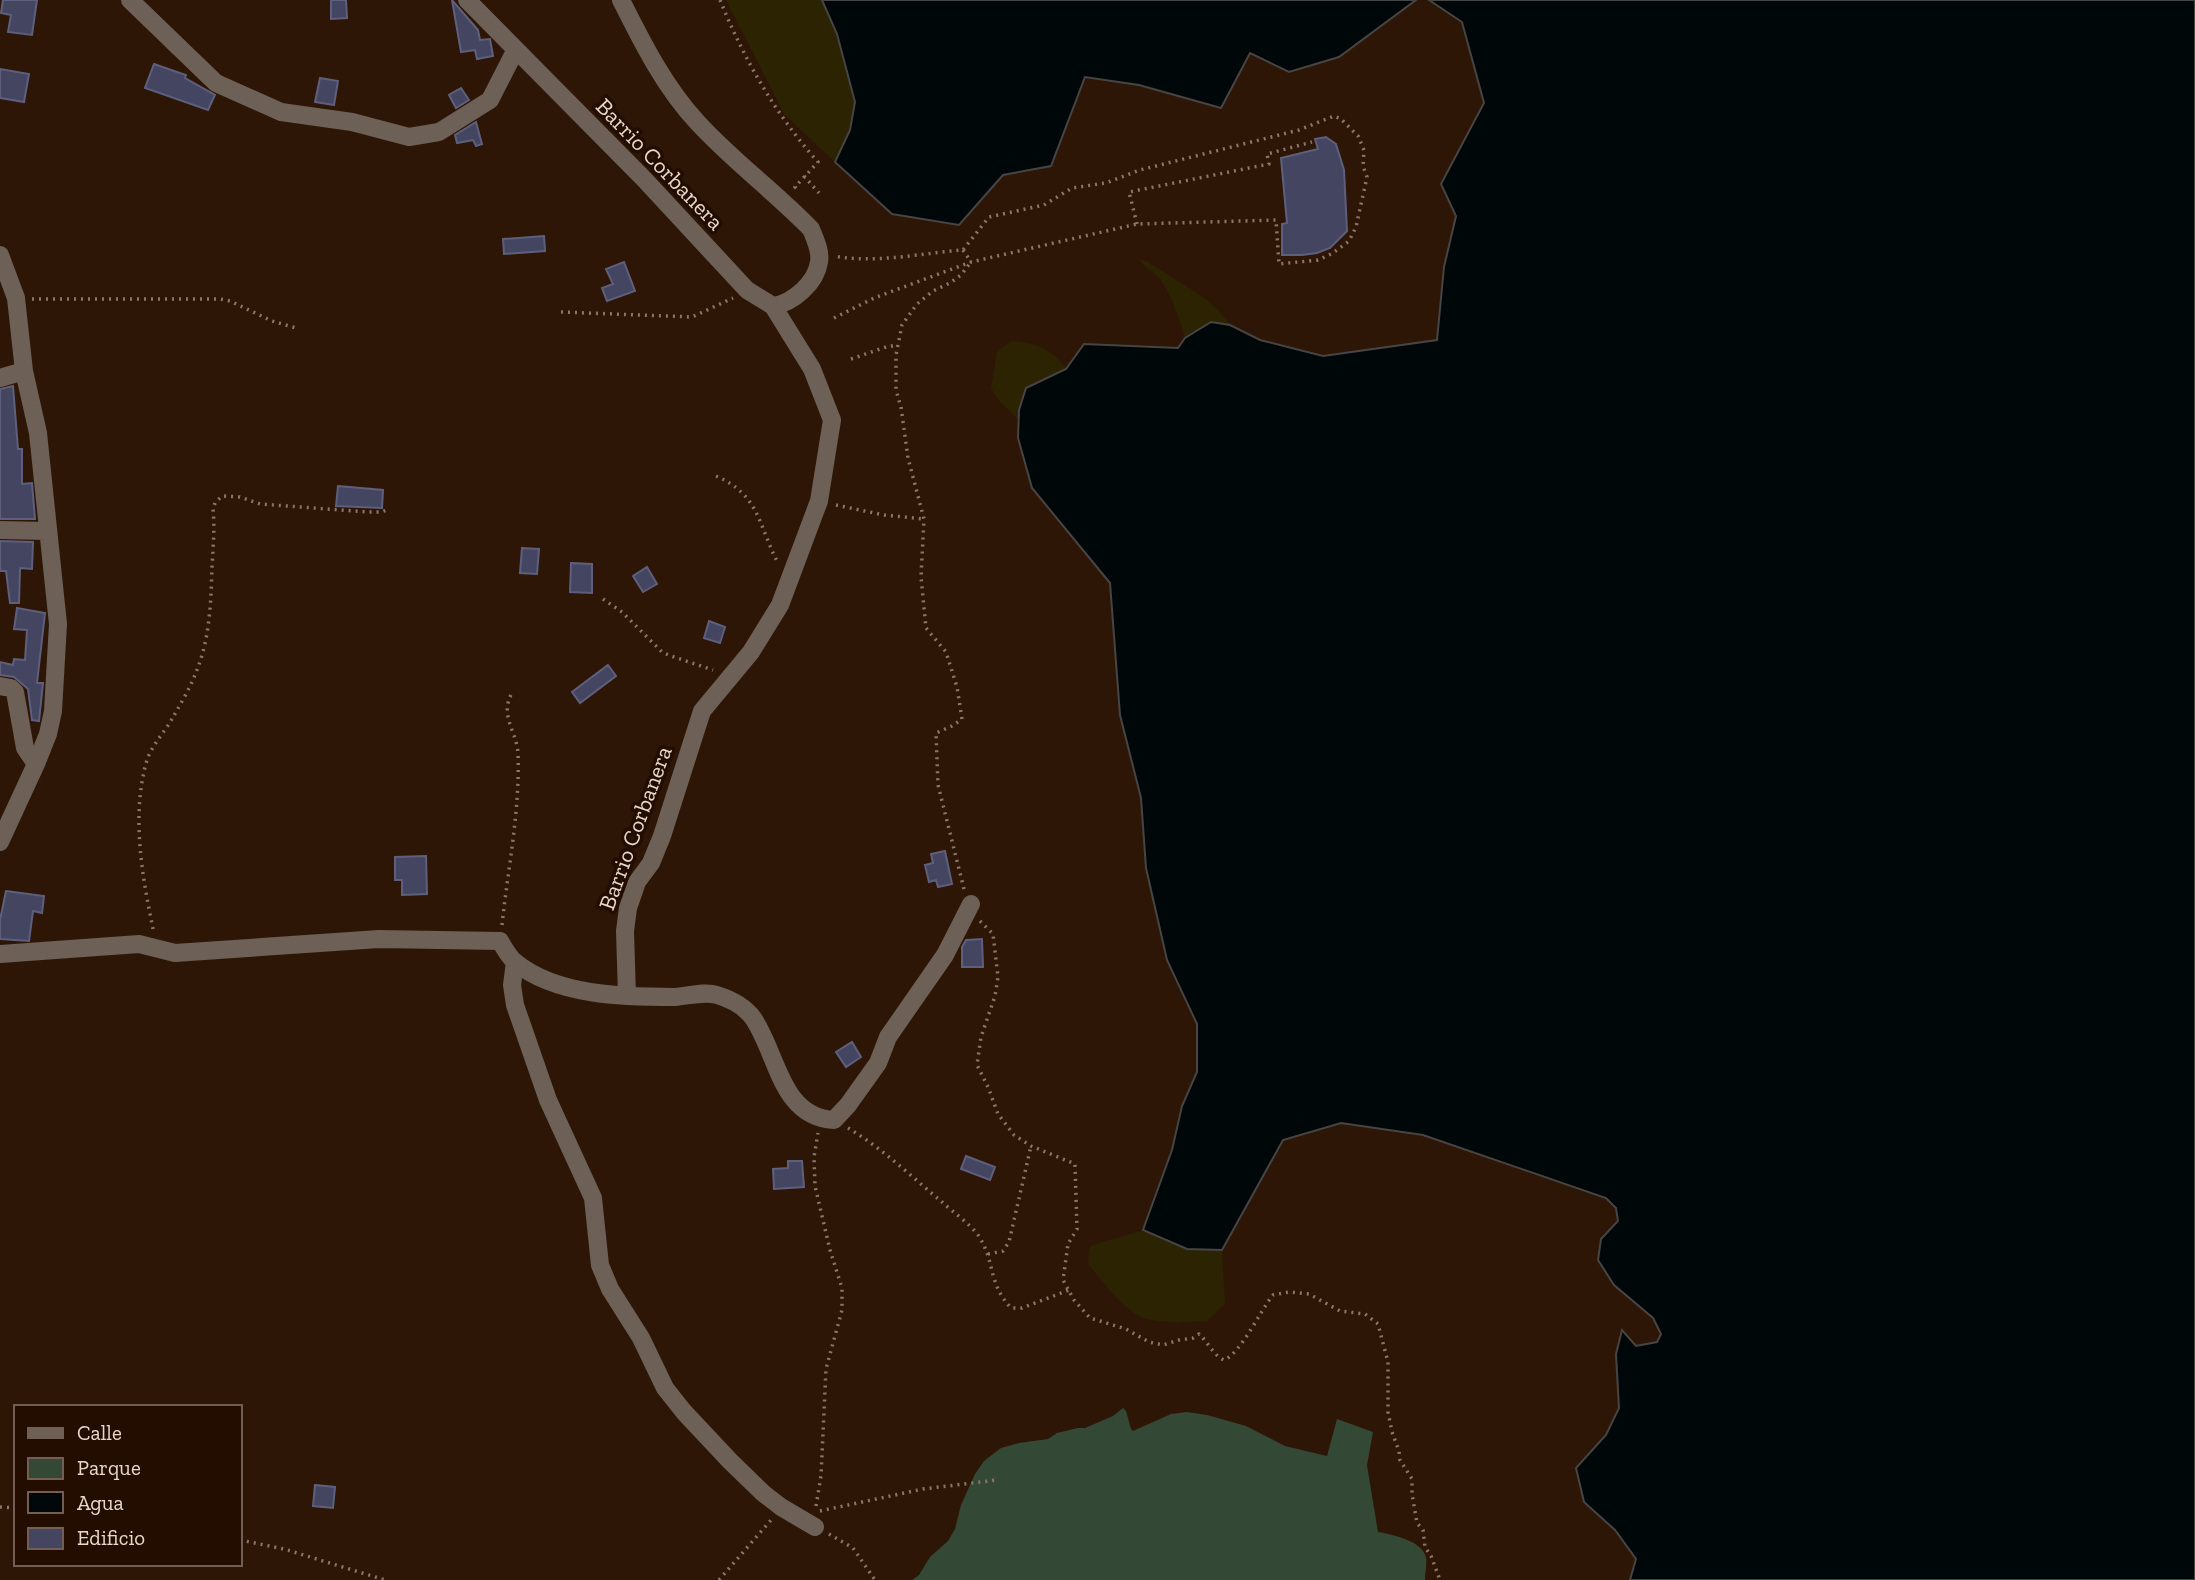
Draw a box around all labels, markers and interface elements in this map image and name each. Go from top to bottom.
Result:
street label: Barrio Corbanera [590,92,730,236]
street label: Barrio Corbanera [592,742,678,914]
legend [14,1405,242,1566]
text: Calle [77,1420,122,1445]
text: Parque [77,1455,141,1480]
text: Agua [77,1490,124,1515]
text: Edificio [77,1525,145,1550]

